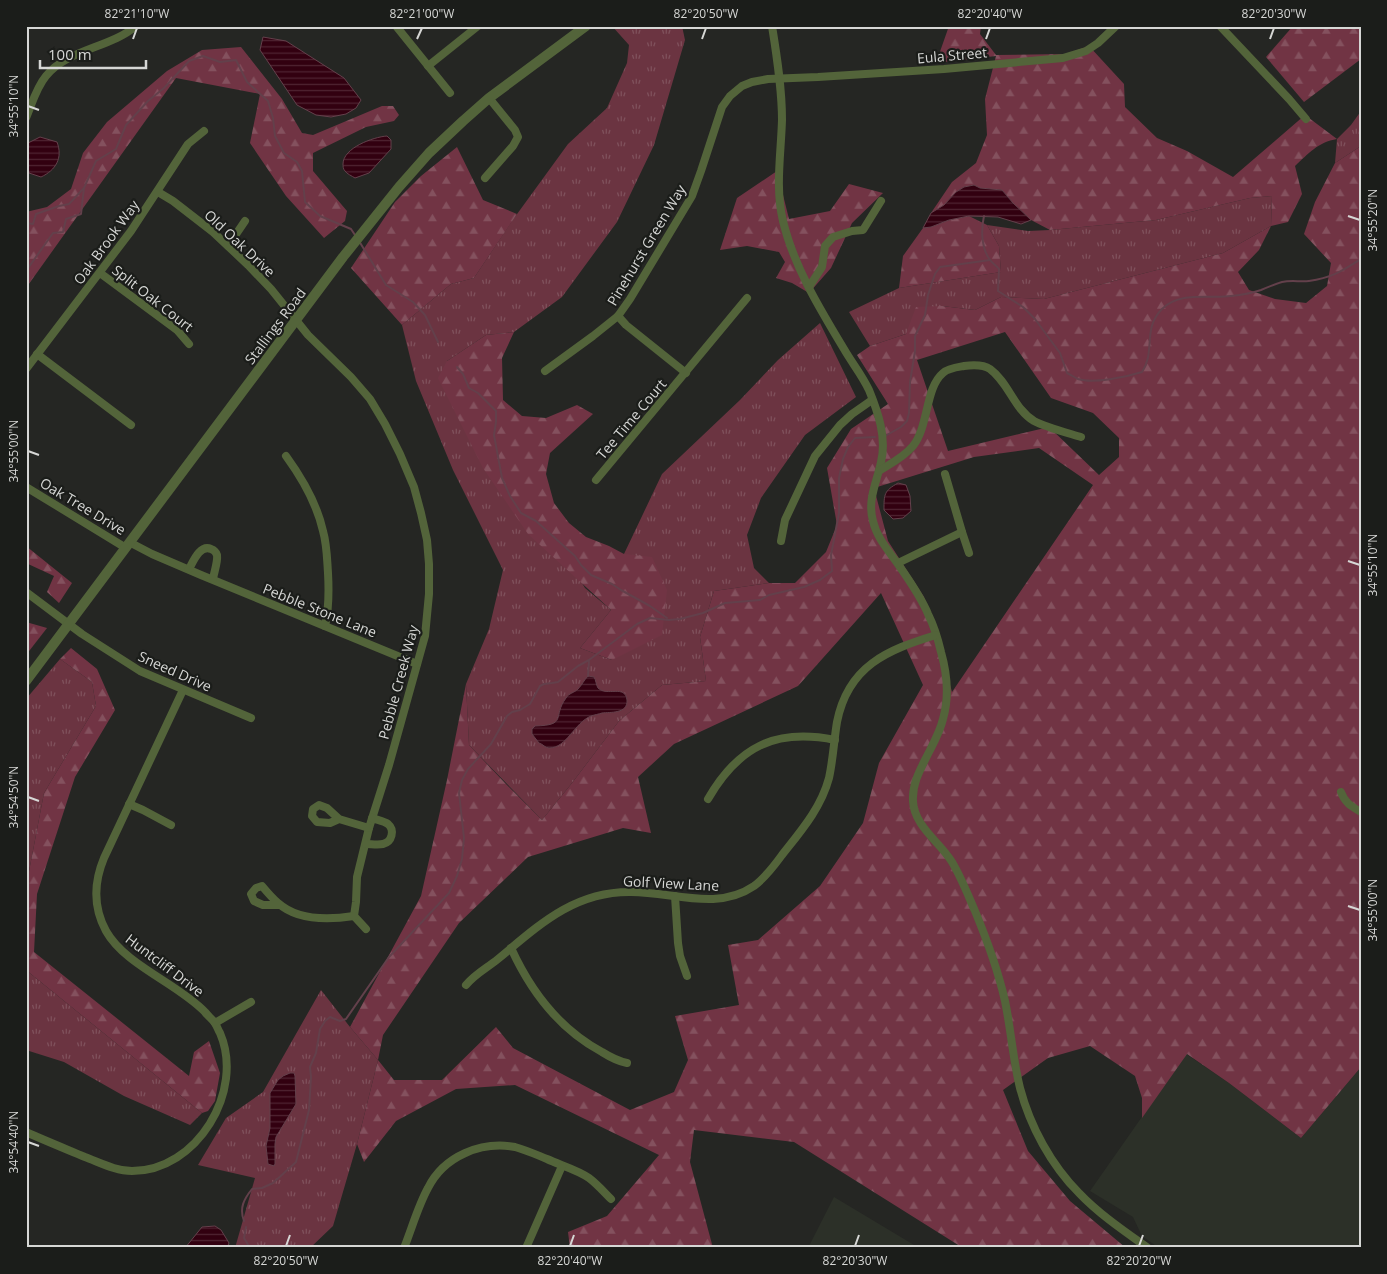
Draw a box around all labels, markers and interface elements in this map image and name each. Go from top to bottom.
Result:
text: 82°21'10"W [105,5,169,22]
text: 82°21'00"W [390,5,454,22]
text: 82°20'50"W [674,5,738,22]
text: 82°20'40"W [958,5,1022,22]
text: 82°20'30"W [1242,5,1306,22]
scale bar [40,38,146,70]
street label: Eula Street [916,42,988,68]
text: 100 m [48,44,92,64]
text: 34°55'10"N [5,75,22,137]
street label: Pinehurst Green Way [602,180,690,309]
text: 34°55'20"N [1364,189,1381,251]
street label: Oak Brook Way [69,195,144,288]
street label: Old Oak Drive [200,205,280,281]
street label: Split Oak Court [108,260,198,336]
street label: Stallings Road [240,284,310,368]
street label: Tee Time Court [592,375,670,463]
text: 34°55'00"N [5,420,22,482]
street label: Oak Tree Drive [37,473,129,539]
text: 34°55'10"N [1364,534,1381,596]
street label: Pebble Stone Lane [260,578,380,642]
street label: Pebble Creek Way [374,622,423,741]
street label: Sneed Drive [135,646,215,696]
text: 34°54'50"N [5,766,22,828]
street label: Golf View Lane [622,871,720,895]
text: 34°55'00"N [1364,879,1381,941]
street label: Huntcliff Drive [122,929,208,1001]
text: 34°54'40"N [5,1111,22,1173]
text: 82°20'50"W [254,1252,318,1269]
text: 82°20'40"W [538,1252,602,1269]
text: 82°20'30"W [823,1252,887,1269]
text: 82°20'20"W [1107,1252,1171,1269]

